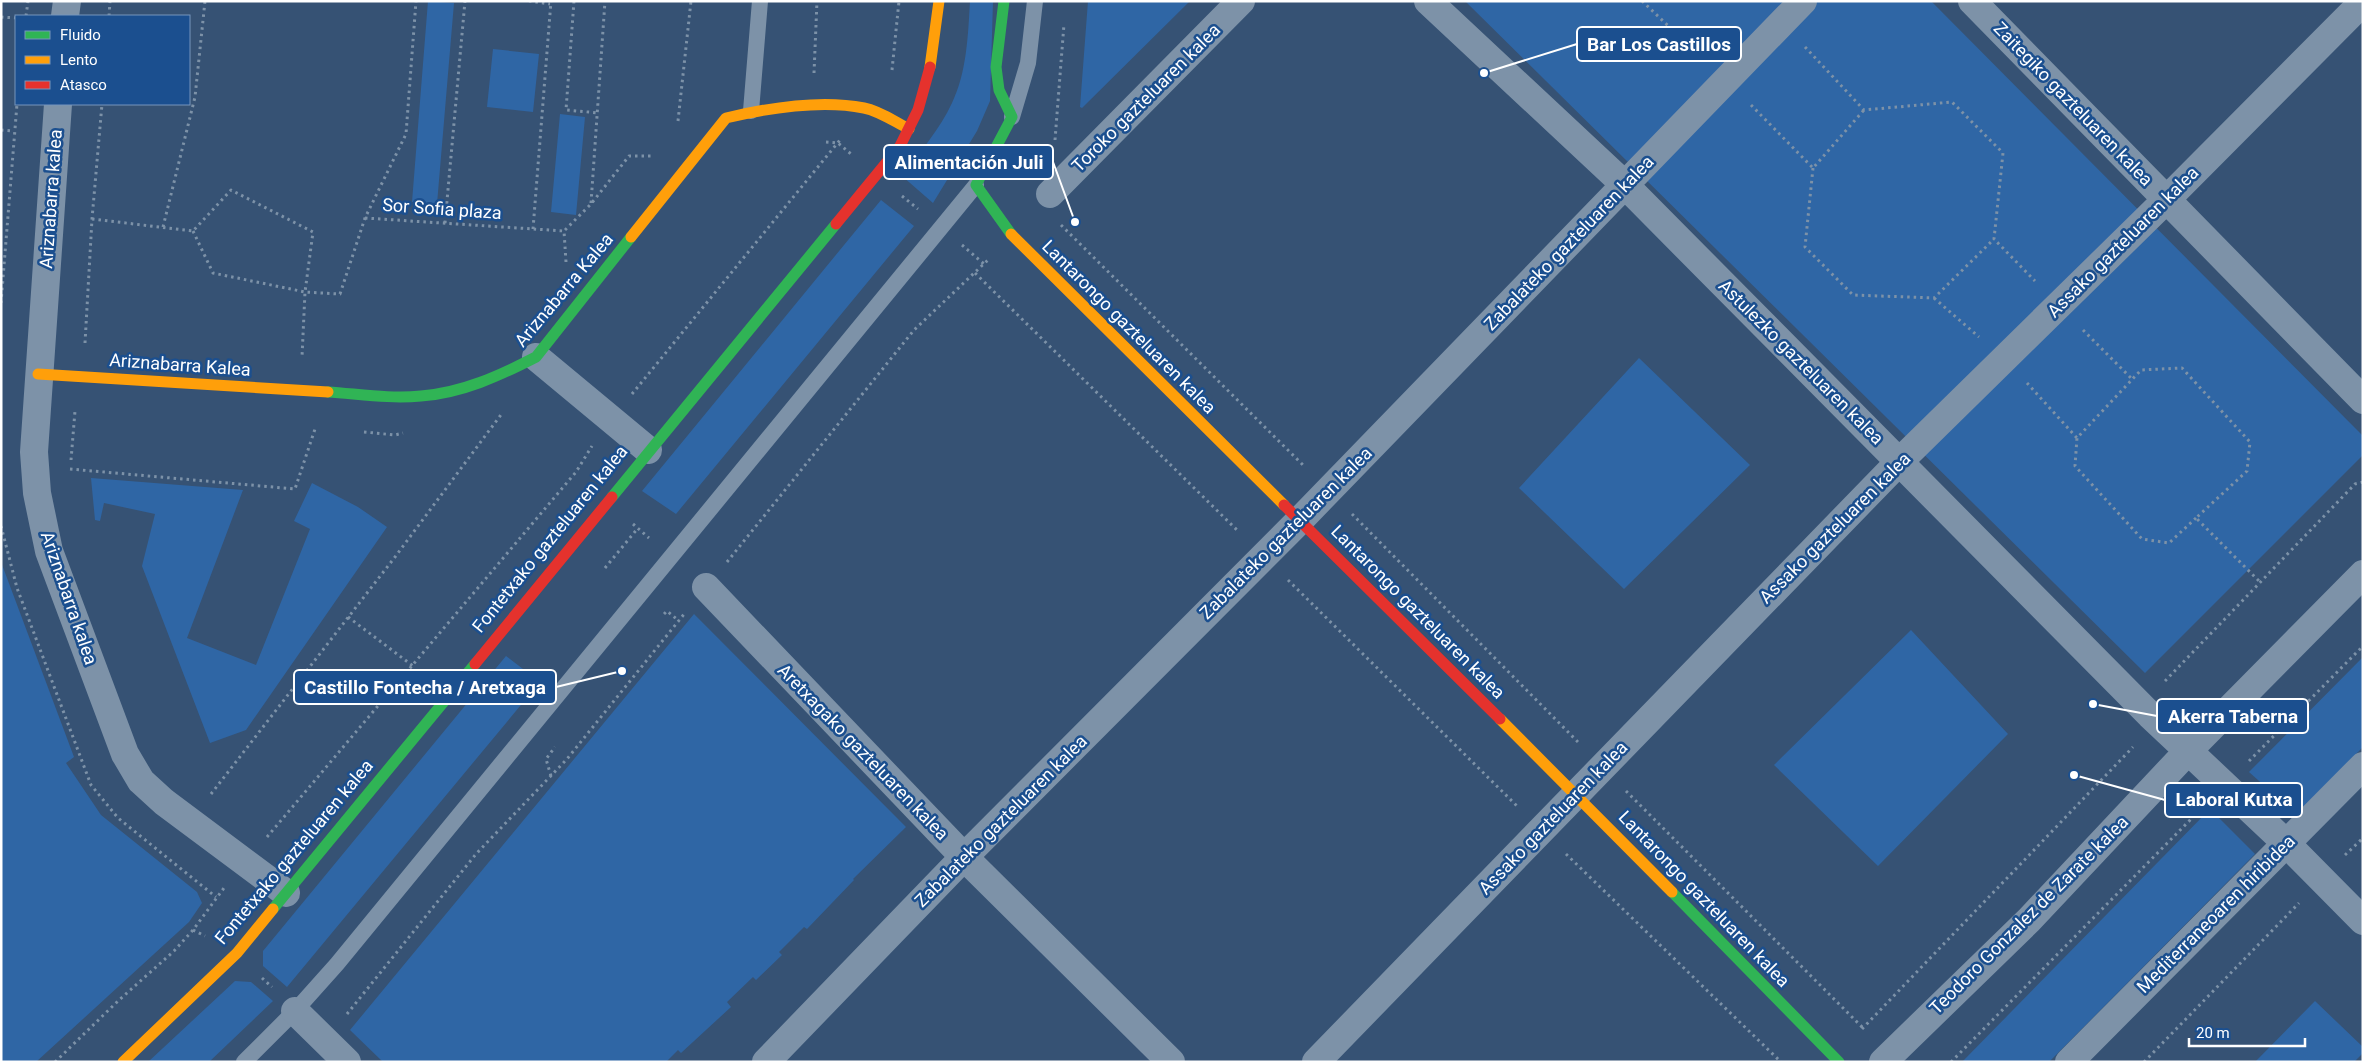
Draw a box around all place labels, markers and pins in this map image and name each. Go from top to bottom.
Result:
callout: Bar Los Castillos [1577,27,1741,61]
callout: Alimentación Juli [884,145,1053,179]
callout: Castillo Fontecha / Aretxaga [294,670,556,704]
callout: Akerra Taberna [2157,699,2308,733]
callout: Laboral Kutxa [2165,783,2302,817]

